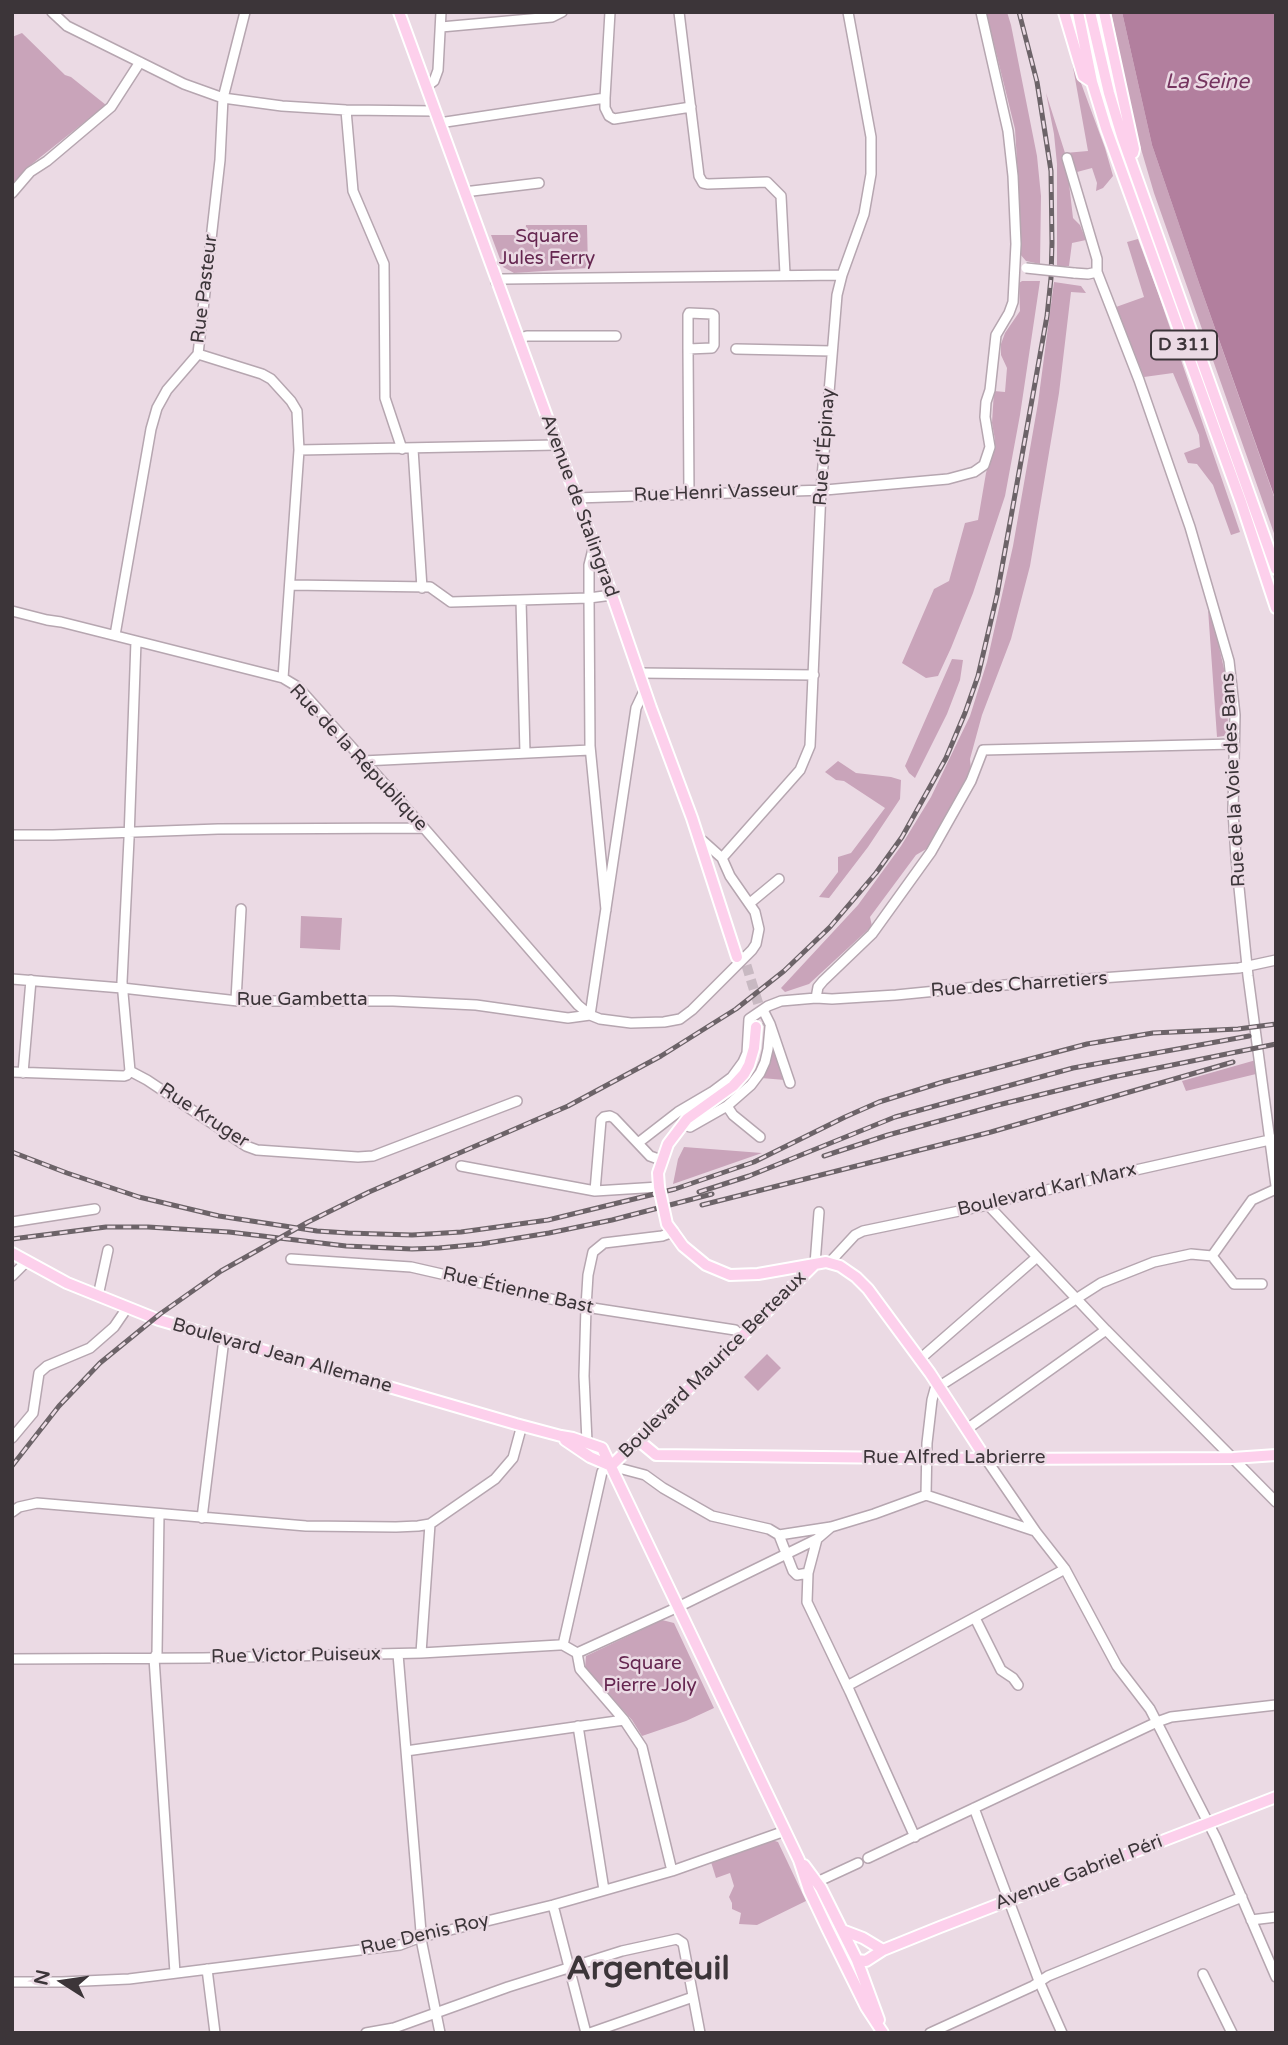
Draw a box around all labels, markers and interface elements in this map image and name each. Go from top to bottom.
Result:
water label: La Seine [1165,69,1249,95]
park label: Square Jules Ferry [499,226,595,270]
street label: Rue Pasteur [187,233,223,345]
road number: D 311 [1151,330,1217,360]
street label: Rue d'Épinay [810,387,840,507]
street label: Avenue de Stalingrad [535,412,623,600]
street label: Rue Henri Vasseur [633,479,799,507]
street label: Rue de la Voie des Bans [1217,672,1251,888]
street label: Rue de la République [284,680,432,836]
street label: Rue des Charretiers [930,967,1108,1003]
street label: Rue Gambetta [236,989,368,1011]
street label: Rue Kruger [155,1079,253,1153]
street label: Boulevard Karl Marx [955,1158,1139,1222]
street label: Rue Étienne Bast [440,1263,596,1319]
street label: Boulevard Maurice Berteaux [615,1267,811,1463]
street label: Boulevard Jean Allemane [169,1314,395,1398]
street label: Rue Alfred Labrierre [863,1447,1045,1469]
street label: Rue Victor Puiseux [211,1643,381,1669]
park label: Square Pierre Joly [603,1653,697,1697]
street label: Avenue Gabriel Péri [992,1831,1166,1915]
street label: Rue Denis Roy [359,1909,491,1961]
north arrow [28,1947,98,2017]
district label: Argenteuil [566,1950,730,1990]
text: N [30,1968,55,1987]

